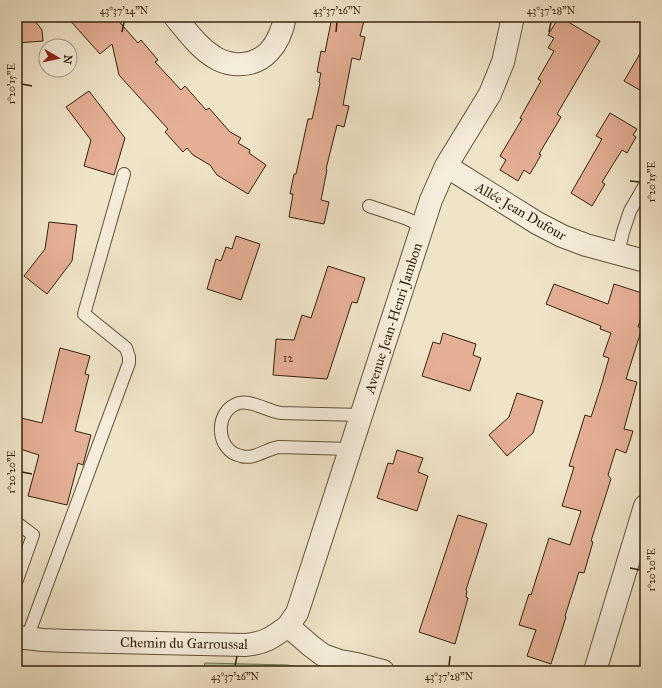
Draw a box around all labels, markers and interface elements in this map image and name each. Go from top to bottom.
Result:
text: 43°37'24"N [100,5,149,17]
text: 43°37'26"N [313,5,362,17]
text: 43°37'28"N [527,5,576,17]
north arrow [38,38,78,78]
text: N [60,54,75,66]
text: 1°20'15"E [6,63,18,105]
text: 1°20'15"E [646,161,658,203]
street label: Allée Jean Dufour [471,178,570,246]
street label: Avenue Jean-Henri Jambon [361,240,427,397]
house number: 12 [283,351,293,365]
text: 1°20'20"E [6,450,18,494]
text: 1°20'20"E [646,548,658,592]
street label: Chemin du Garroussal [120,634,248,653]
text: 43°37'26"N [211,671,260,683]
text: 43°37'28"N [425,671,474,683]

